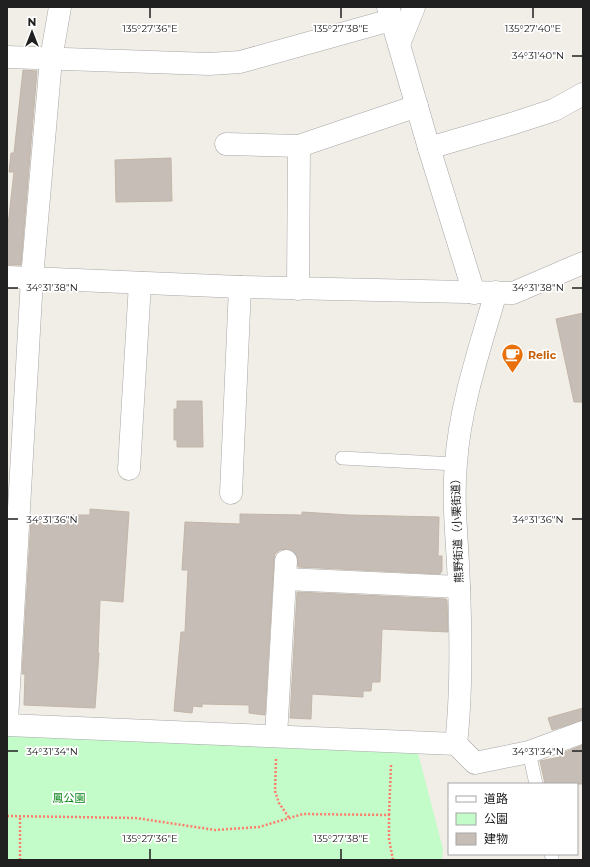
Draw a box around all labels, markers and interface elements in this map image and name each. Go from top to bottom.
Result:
north arrow [12,12,52,52]
text: N [28,15,36,29]
text: 135°27'36"E [122,22,178,35]
text: 135°27'38"E [313,22,369,35]
text: 135°27'40"E [505,22,561,35]
text: 34°31'40"N [512,49,564,62]
text: 34°31'38"N [26,281,78,294]
text: 34°31'38"N [512,281,564,294]
cafe icon: Relic [500,342,526,375]
place label: Relic [528,348,557,362]
street label: 熊野街道（小栗街道） [448,473,466,583]
text: 34°31'36"N [26,513,78,526]
text: 34°31'36"N [512,513,564,526]
text: 34°31'34"N [26,745,78,758]
text: 34°31'34"N [512,745,564,758]
legend [448,783,578,855]
park label: 鳳公園 [53,791,86,805]
text: 道路 [484,791,508,806]
text: 公園 [484,811,508,826]
text: 建物 [484,831,508,846]
text: 135°27'36"E [122,832,178,845]
text: 135°27'38"E [313,832,369,845]

